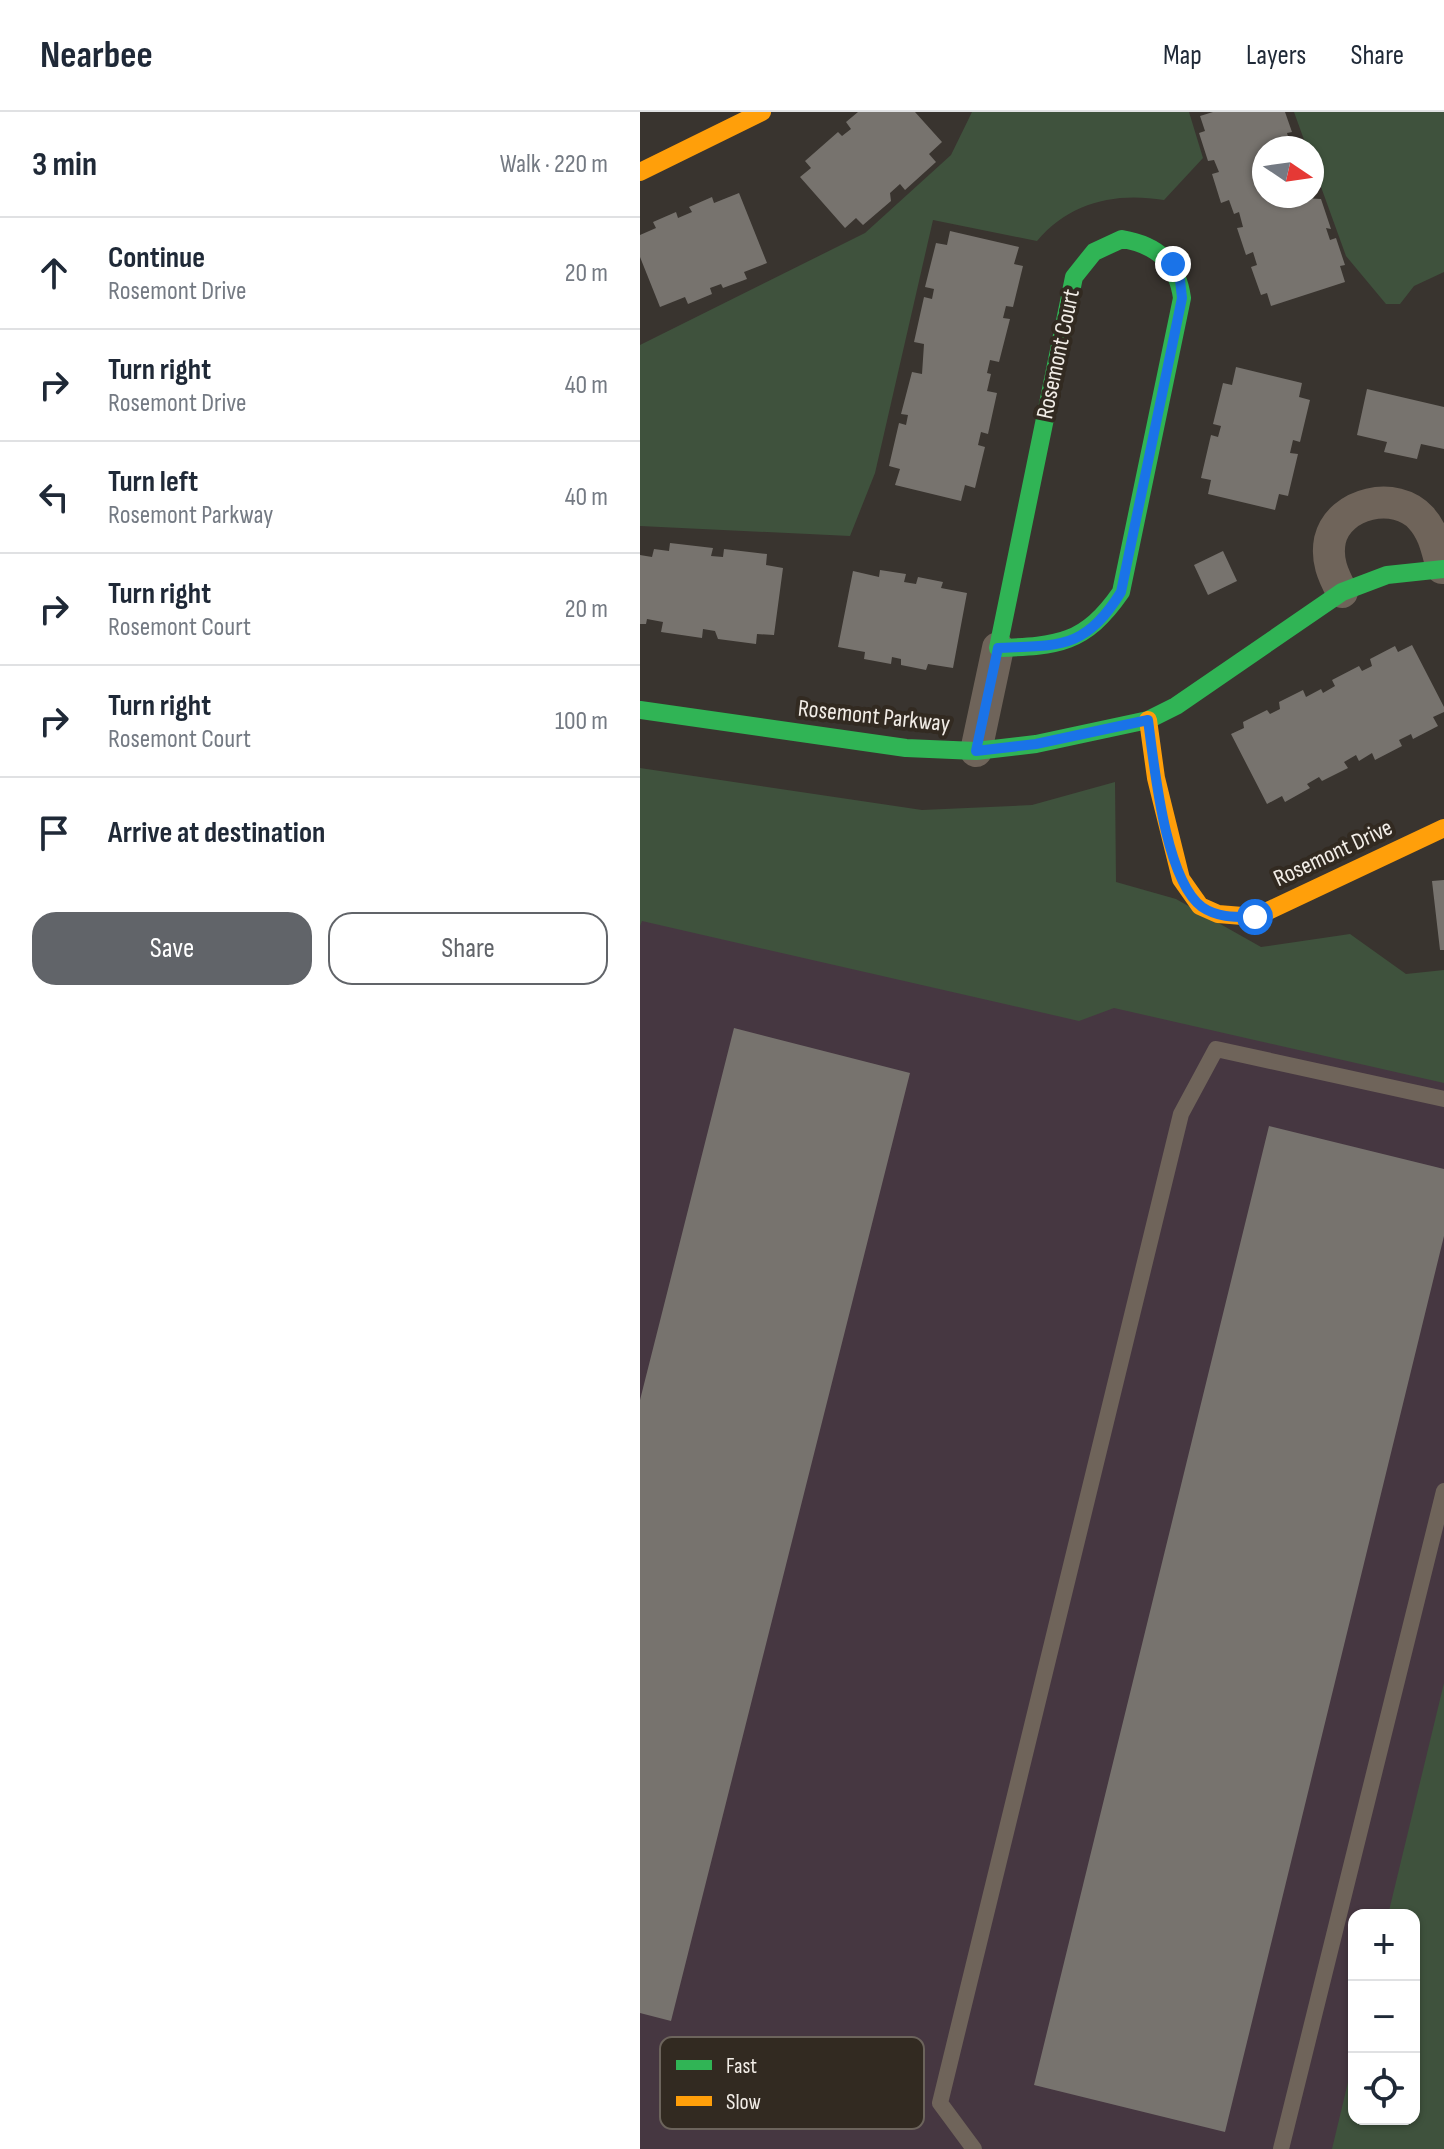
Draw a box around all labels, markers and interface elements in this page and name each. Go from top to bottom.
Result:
text: Nearbee [40,33,153,78]
text: Map [1163,39,1202,72]
text: Layers [1246,39,1306,72]
text: Share [1350,39,1404,72]
north arrow [1252,136,1324,208]
text: 3 min [32,144,97,185]
text: Walk · 220 m [500,149,608,180]
text: Continue [108,240,205,276]
route end [1155,246,1191,282]
icon: ahead [32,251,76,295]
text: 20 m [565,258,608,289]
text: Rosemont Drive [108,276,247,307]
street label: Rosemont Court [1030,286,1086,422]
text: Turn right [108,352,211,388]
icon: right [32,363,76,407]
text: 40 m [565,370,608,401]
text: Rosemont Drive [108,388,247,419]
text: Turn left [108,464,198,500]
icon: left [32,475,76,519]
text: 40 m [565,482,608,513]
text: Rosemont Parkway [108,500,273,531]
text: Turn right [108,576,211,612]
icon: right [32,587,76,631]
text: 20 m [565,594,608,625]
text: Rosemont Court [108,612,251,643]
text: Turn right [108,688,211,724]
street label: Rosemont Parkway [797,694,951,738]
icon: right [32,699,76,743]
text: 100 m [555,706,608,737]
text: Rosemont Court [108,724,251,755]
icon: arrive [32,811,76,855]
street label: Rosemont Drive [1269,813,1397,893]
text: Arrive at destination [108,815,325,851]
route start [1237,899,1273,935]
button: Save [32,912,312,985]
button: Share [328,912,608,985]
map controls [1348,1909,1420,2125]
button: + [1348,1909,1420,1981]
button: − [1348,1981,1420,2053]
legend [660,2037,924,2129]
text: Fast [726,2053,757,2080]
button: locate [1348,2053,1420,2125]
text: Slow [726,2089,761,2116]

